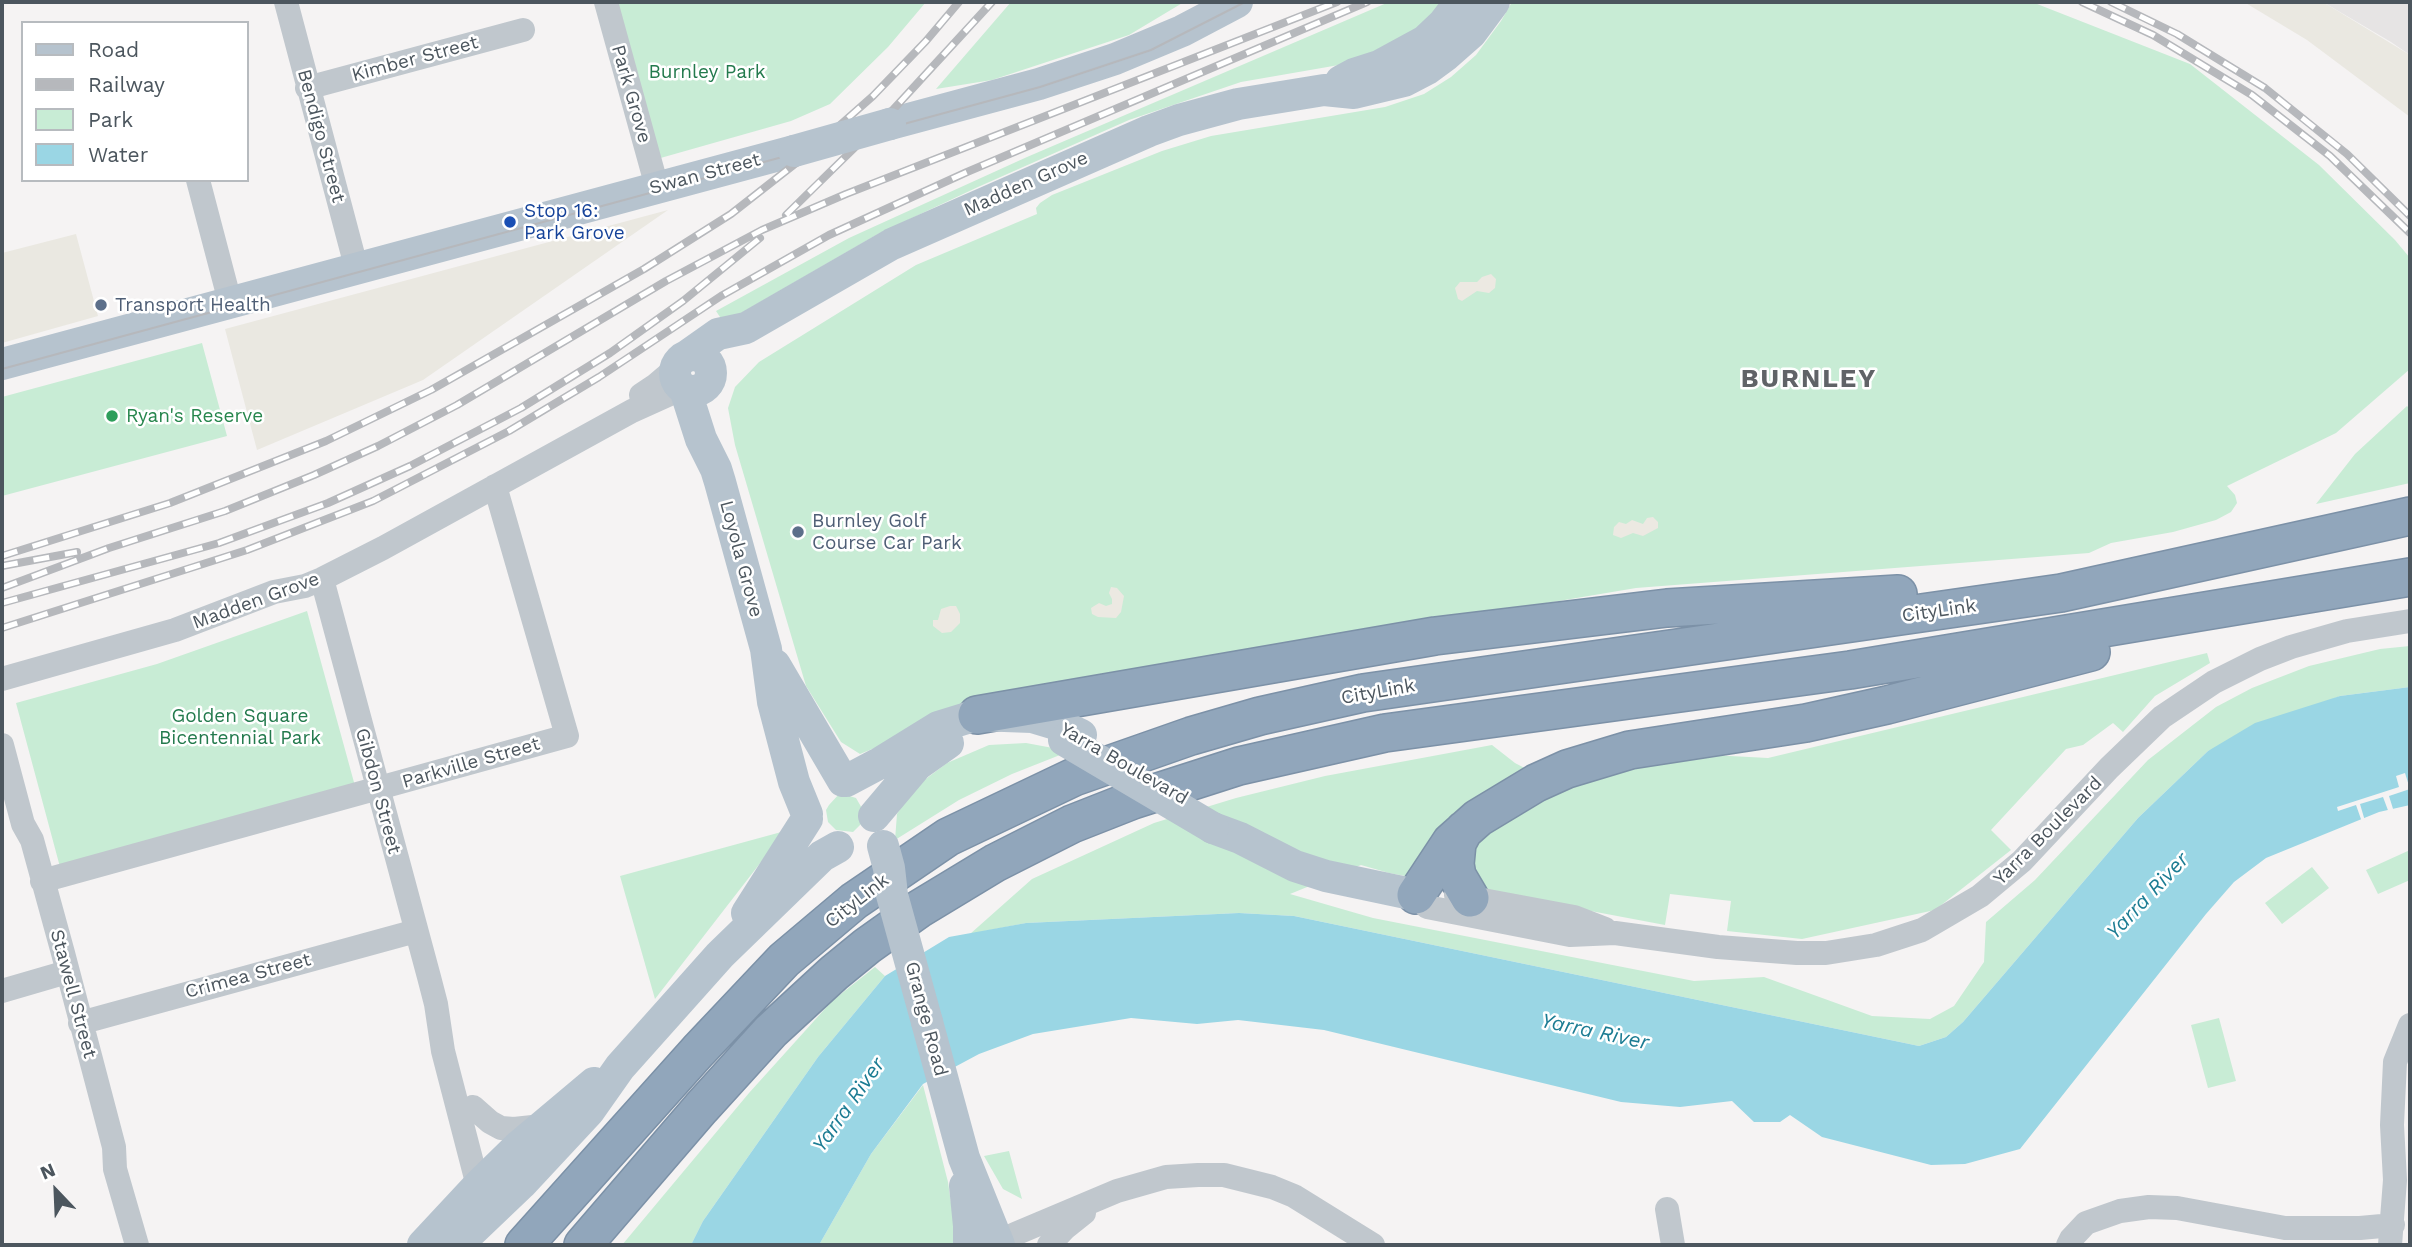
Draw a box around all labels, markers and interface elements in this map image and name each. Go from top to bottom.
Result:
legend [21,21,248,182]
street label: Kimber Street [349,31,481,87]
text: Road [88,37,139,62]
street label: Park Grove [606,42,656,146]
park label: Burnley Park [648,61,766,83]
street label: Bendigo Street [292,67,350,205]
text: Railway [88,72,165,97]
text: Park [88,107,133,132]
text: Water [88,142,148,167]
street label: Madden Grove [960,146,1092,222]
street label: Swan Street [647,148,763,200]
place label: Stop 16: Park Grove [524,200,625,244]
marker: Stop 16: Park Grove [502,214,518,230]
place label: Transport Health [115,294,271,316]
marker: Transport Health [93,297,109,313]
district label: BURNLEY [1742,363,1876,395]
place label: Ryan's Reserve [126,405,263,427]
marker: Ryan's Reserve [104,408,120,424]
street label: Loyola Grove [714,498,768,620]
place label: Burnley Golf Course Car Park [812,510,962,554]
marker: Burnley Golf Course Car Park [790,524,806,540]
street label: Madden Grove [189,567,323,635]
street label: CityLink [1900,595,1978,627]
street label: CityLink [1339,674,1417,710]
park label: Golden Square Bicentennial Park [159,705,321,749]
street label: Yarra Boulevard [1056,718,1192,810]
street label: Gibdon Street [350,726,406,856]
street label: Parkville Street [400,732,542,794]
street label: Yarra Boulevard [1989,772,2107,890]
water label: Yarra River [2102,847,2194,945]
street label: CityLink [821,869,893,933]
street label: Stawell Street [45,927,101,1061]
street label: Crimea Street [183,948,313,1004]
street label: Grange Road [900,959,952,1079]
water label: Yarra River [1539,1008,1651,1056]
water label: Yarra River [807,1053,891,1157]
north arrow [21,1156,91,1226]
text: N [37,1158,59,1185]

